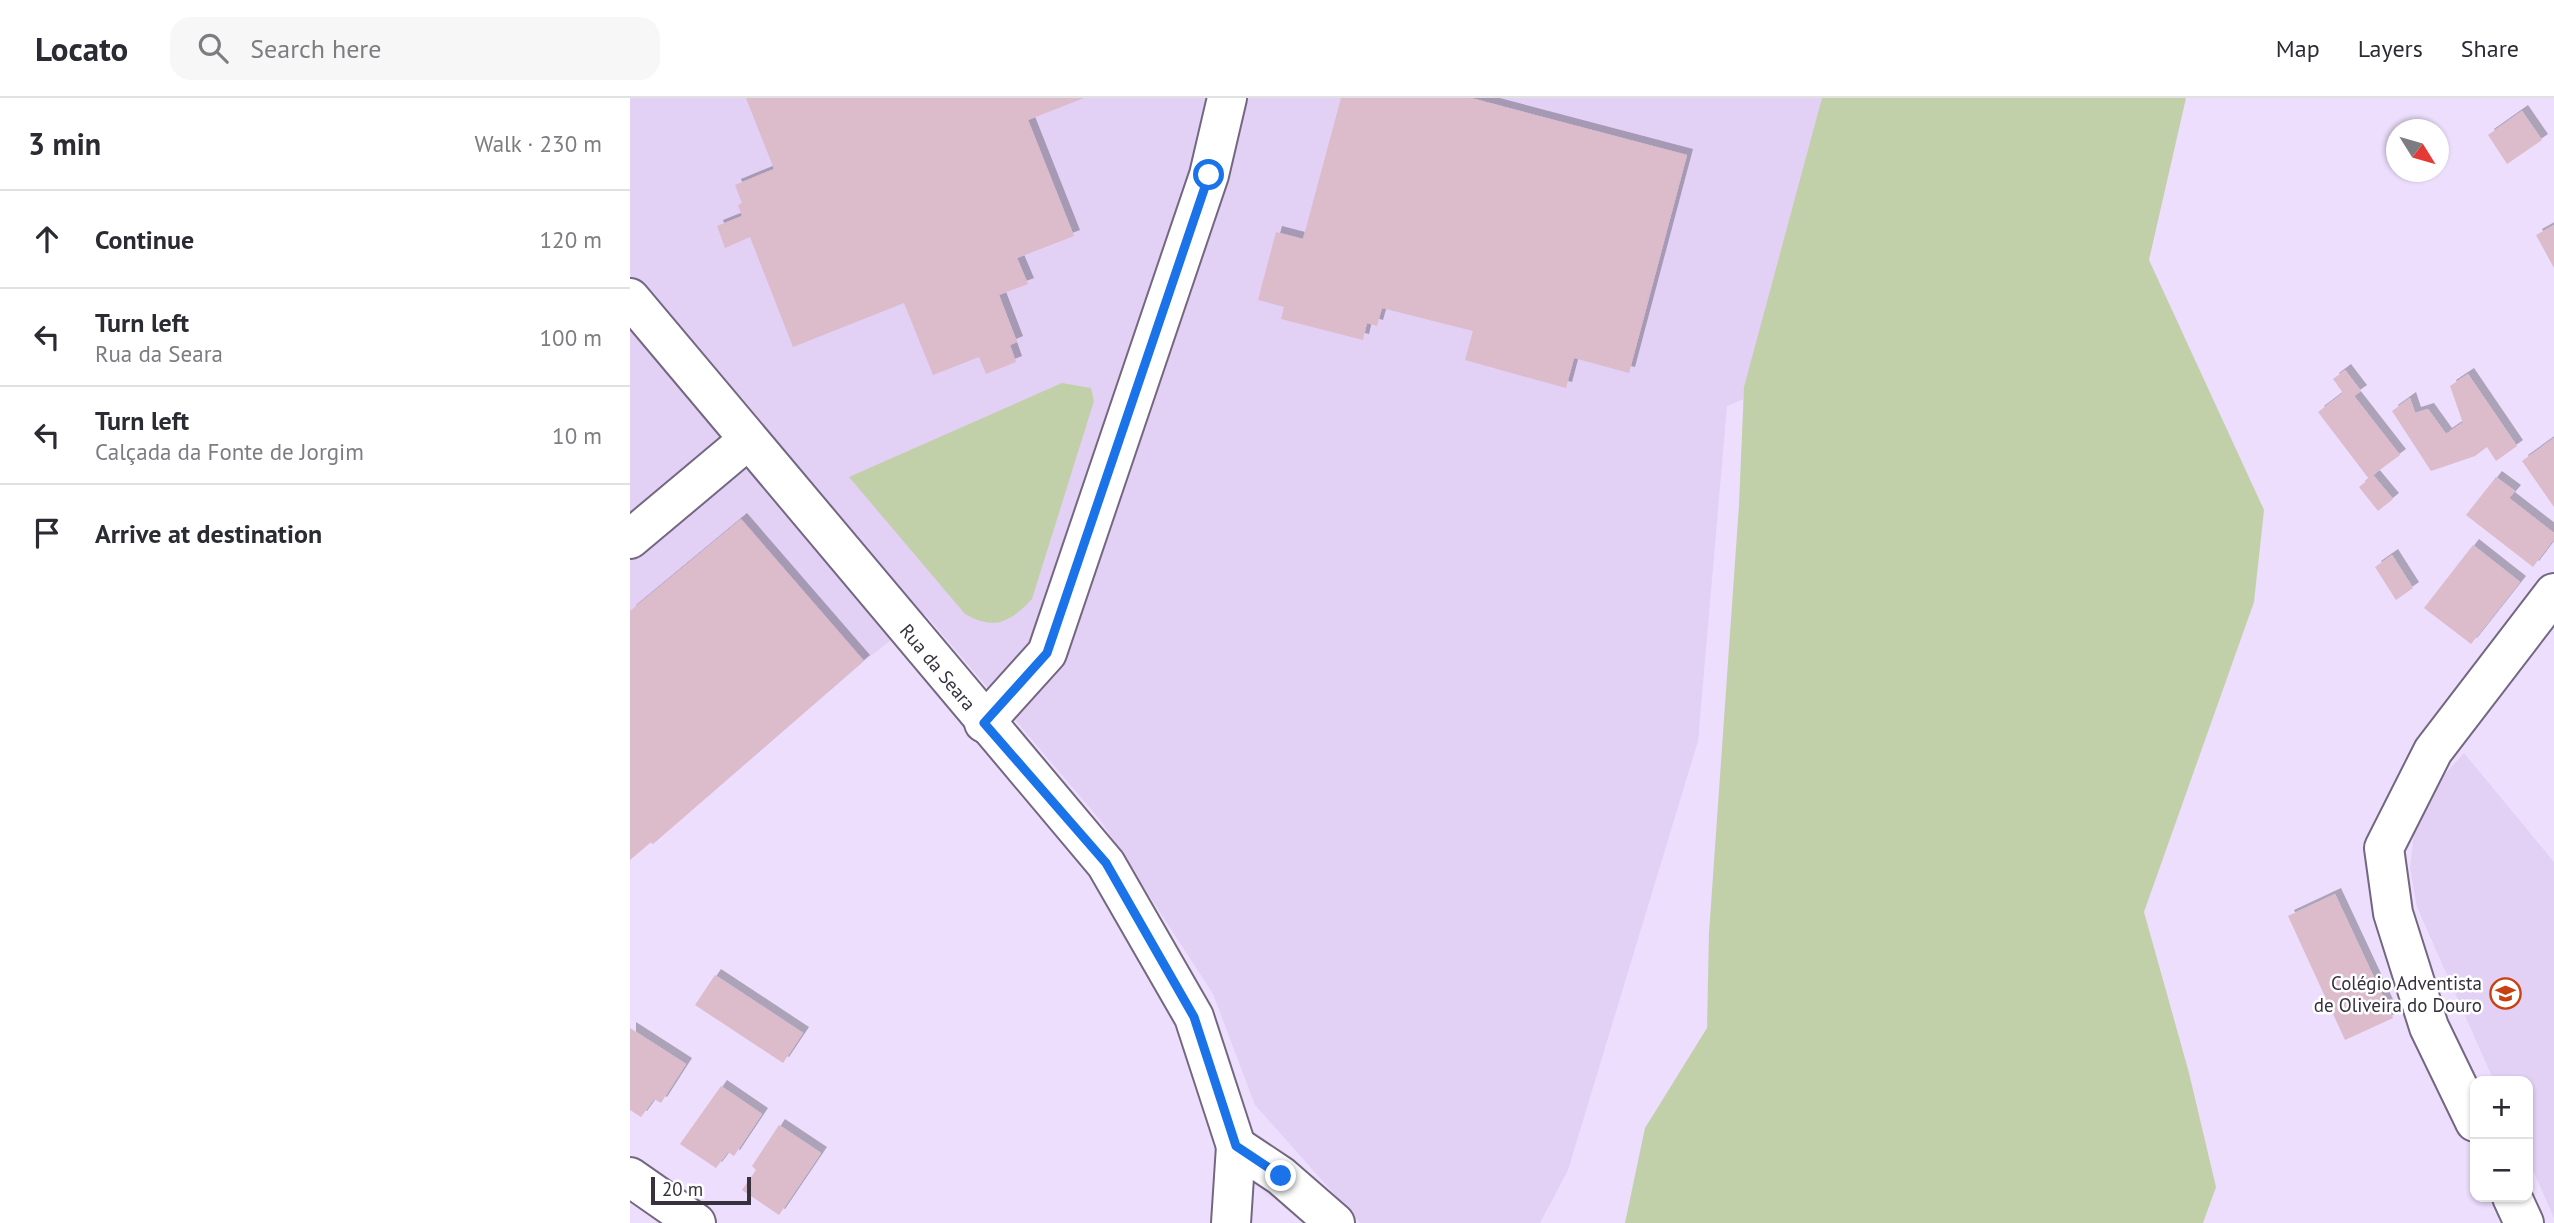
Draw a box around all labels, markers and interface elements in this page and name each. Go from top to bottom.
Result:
search box [170,17,660,80]
text: Locato [35,27,128,70]
icon: search [194,29,232,67]
text: Search here [250,32,381,65]
text: Map [2276,33,2320,64]
text: Layers [2358,33,2423,64]
text: Share [2461,33,2519,64]
north arrow [2386,119,2449,182]
text: 3 min [28,124,101,163]
text: Walk · 230 m [475,129,602,158]
route start [1193,159,1224,190]
icon: ahead [28,220,66,258]
text: Continue [95,223,194,256]
text: 120 m [540,225,602,254]
text: Turn left [95,306,189,339]
icon: left [28,318,66,356]
text: 100 m [540,323,602,352]
text: Rua da Seara [95,339,223,368]
text: Turn left [95,404,189,437]
icon: left [28,416,66,454]
text: 10 m [552,421,602,450]
text: Calçada da Fonte de Jorgim [95,437,364,466]
icon: arrive [28,514,66,552]
text: Arrive at destination [95,517,322,550]
street label: Rua da Seara [895,619,981,715]
place label: Colégio Adventista de Oliveira do Douro [2314,971,2482,1017]
school or university icon: Colégio Adventista de Oliveira do Douro [2488,977,2522,1011]
map controls [2470,1076,2533,1202]
button: + [2470,1076,2533,1139]
button: − [2470,1139,2533,1202]
route end [1265,1160,1296,1191]
scale bar [651,1174,751,1206]
text: 20 m [662,1177,703,1201]

